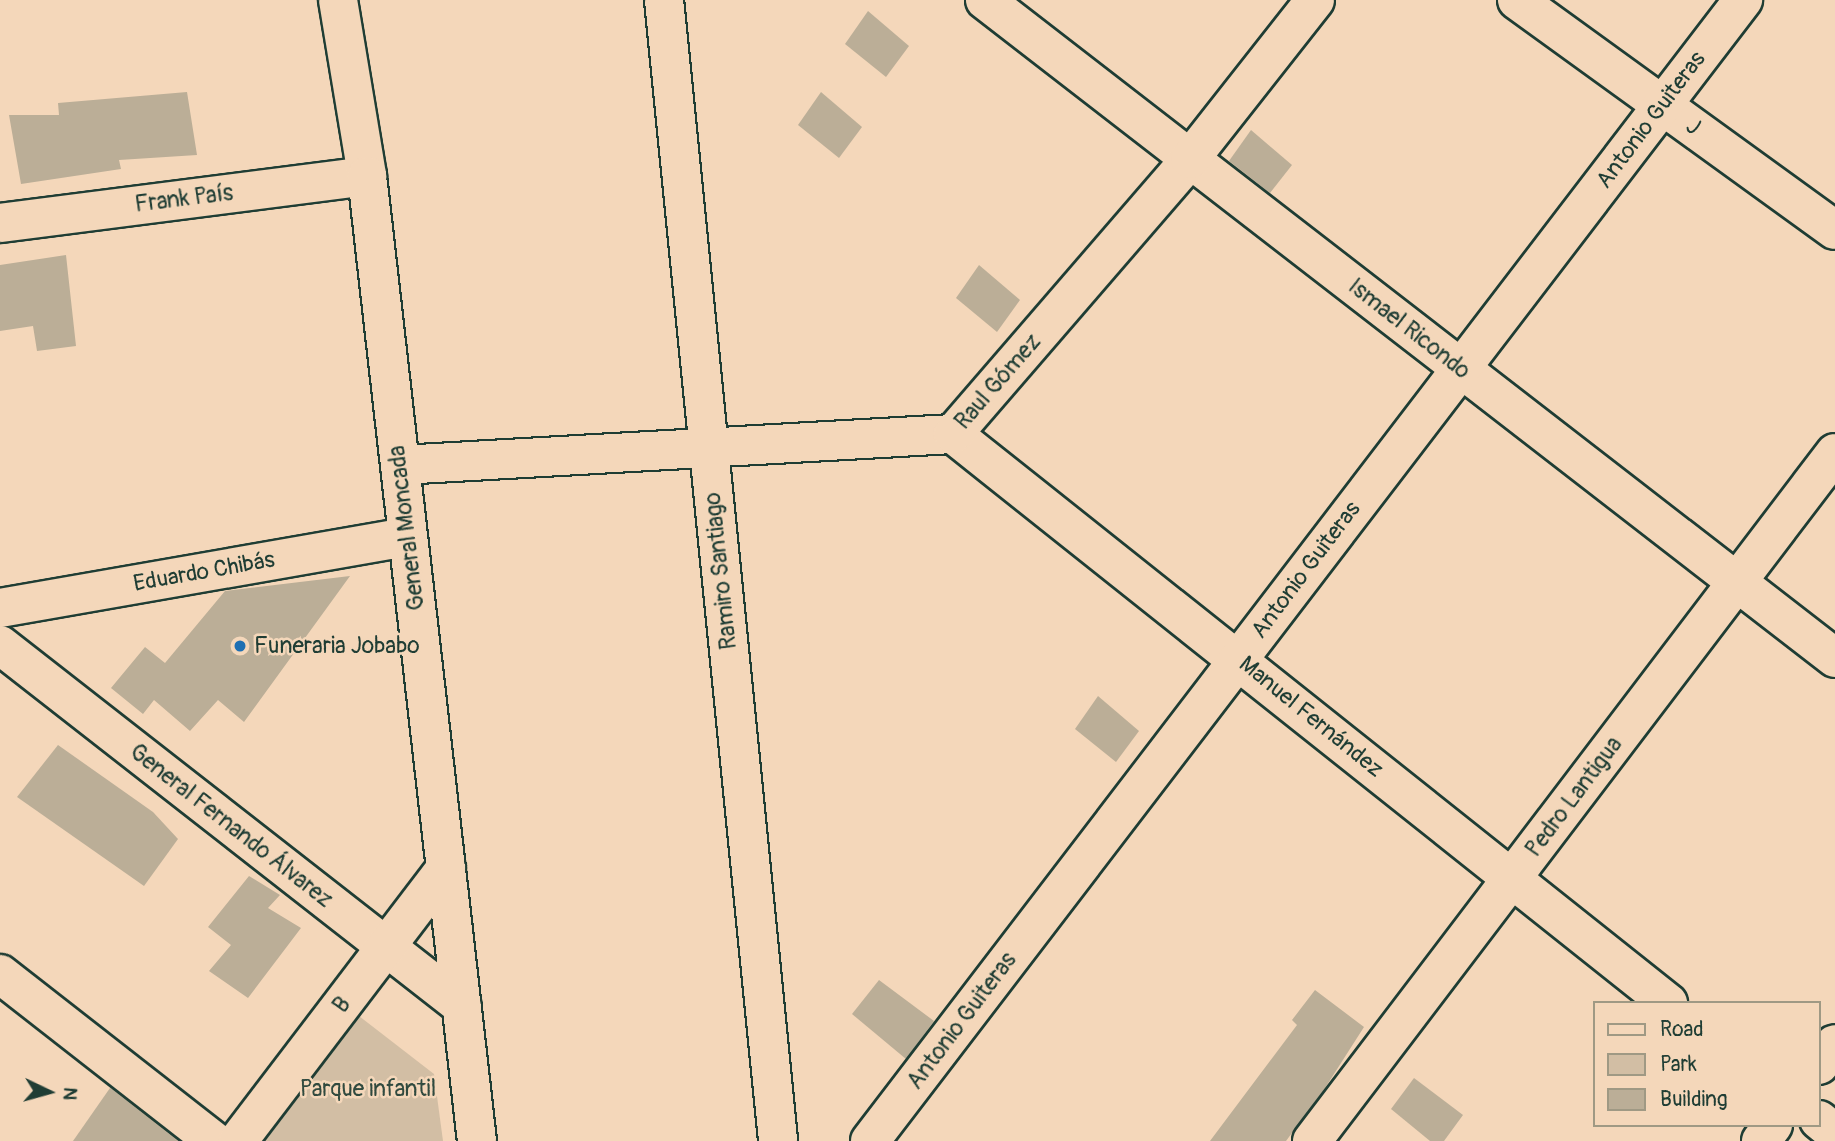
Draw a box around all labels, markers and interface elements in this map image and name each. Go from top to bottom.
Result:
street label: Antonio Guiteras [1591,46,1711,194]
street label: J [1680,113,1706,141]
street label: Frank País [133,179,235,219]
street label: Ismael Ricondo [1343,273,1475,385]
street label: Raul Gómez [949,329,1047,435]
street label: General Moncada [383,444,431,612]
street label: Ramiro Santiago [699,491,743,651]
street label: Antonio Guiteras [1246,496,1366,644]
street label: Eduardo Chibás [131,546,277,598]
place label: Funeraria Jobabo [254,632,420,660]
marker: Funeraria Jobabo [232,638,248,654]
street label: Manuel Fernández [1233,650,1389,784]
street label: Pedro Lantigua [1520,731,1628,863]
street label: General Fernando Álvarez [124,738,338,914]
street label: Antonio Guiteras [902,947,1022,1095]
street label: B [327,991,357,1019]
legend [1594,1001,1821,1127]
text: Road [1660,1016,1704,1043]
text: Park [1660,1051,1697,1078]
north arrow [14,1057,84,1127]
park label: Parque infantil [300,1075,436,1103]
text: N [57,1086,82,1101]
text: Building [1660,1086,1727,1113]

